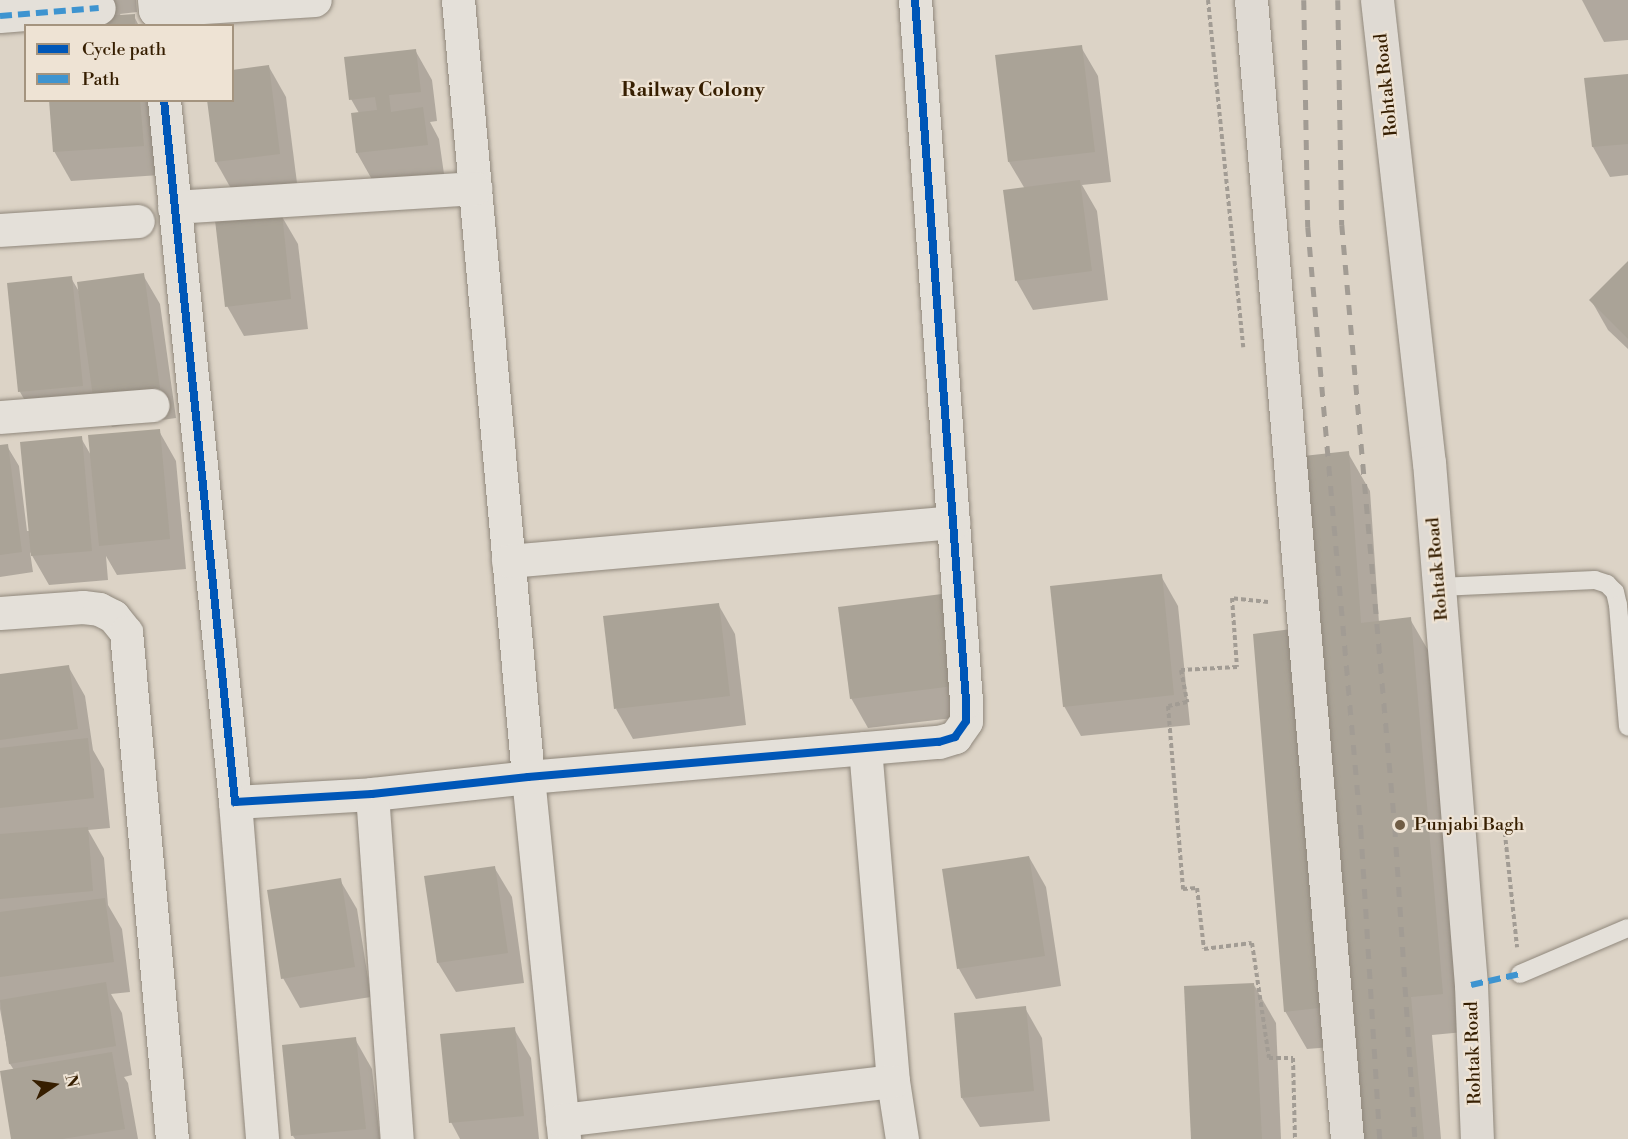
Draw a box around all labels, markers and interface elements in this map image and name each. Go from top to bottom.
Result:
legend [24,24,234,102]
street label: Rohtak Road [1371,32,1403,138]
text: Cycle path [82,38,166,61]
text: Path [82,68,120,91]
district label: Railway Colony [621,78,765,102]
street label: Rohtak Road [1423,516,1453,622]
place label: Punjabi Bagh [1414,814,1524,836]
marker: Punjabi Bagh [1391,816,1409,834]
street label: Rohtak Road [1461,1001,1487,1105]
north arrow [24,1055,84,1115]
text: N [60,1073,83,1089]

